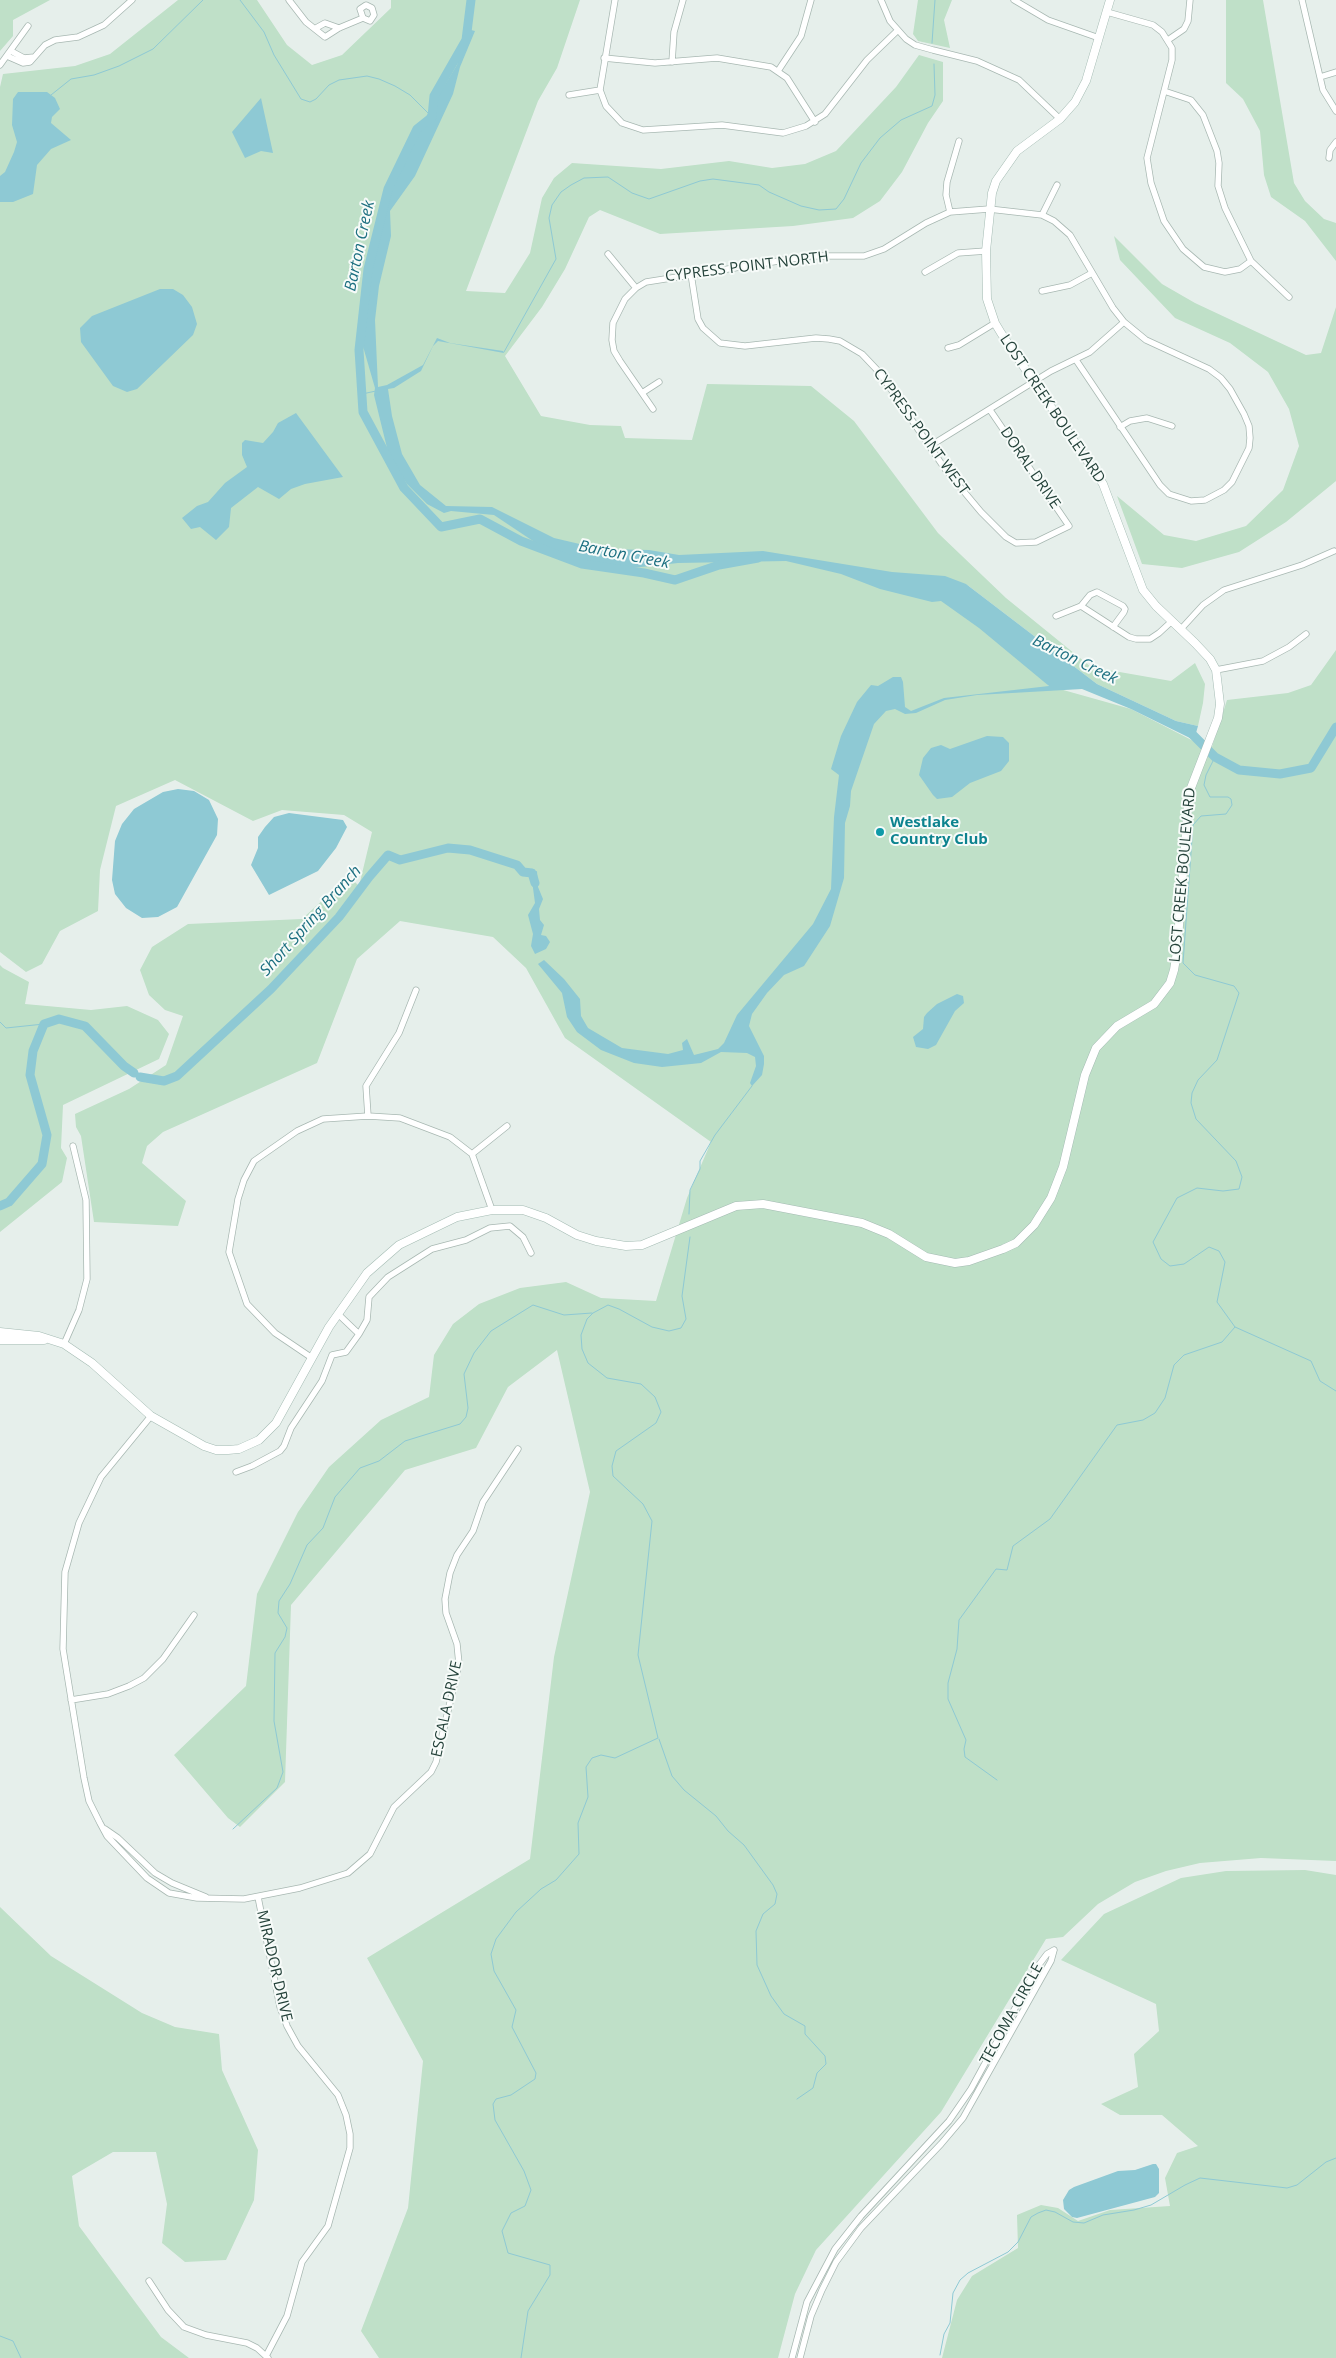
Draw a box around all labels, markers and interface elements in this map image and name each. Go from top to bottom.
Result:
water label: Barton Creek [341,199,379,293]
street label: CYPRESS POINT NORTH [664,248,830,286]
street label: LOST CREEK BOULEVARD [996,331,1108,487]
street label: CYPRESS POINT WEST [869,365,973,499]
street label: DORAL DRIVE [996,424,1064,512]
water label: Barton Creek [577,537,671,573]
water label: Barton Creek [1029,631,1121,689]
street label: LOST CREEK BOULEVARD [1166,787,1200,963]
place label: Westlake Country Club [890,814,988,849]
marker: Westlake Country Club [874,826,886,838]
water label: Short Spring Branch [256,862,366,980]
street label: ESCALA DRIVE [428,1659,466,1759]
street label: MIRADOR DRIVE [252,1909,296,2023]
street label: TECOMA CIRCLE [977,1960,1047,2068]

